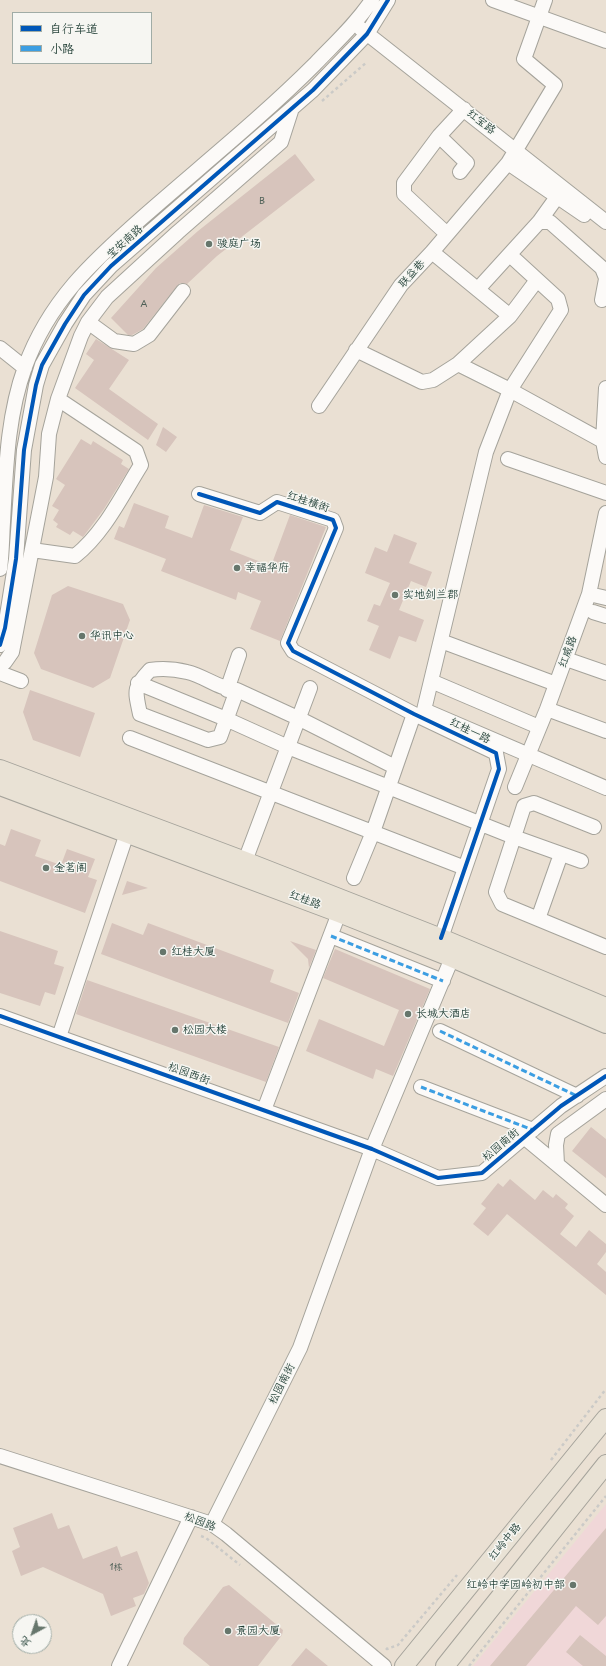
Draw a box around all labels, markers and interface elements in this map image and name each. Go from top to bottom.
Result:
legend [12,12,152,64]
text: 自行车道 [50,19,98,37]
text: 小路 [50,39,74,57]
street label: 红宝路 [464,107,498,137]
house number: B [259,197,265,207]
street label: 宝安南路 [104,222,146,262]
place label: 骏庭广场 [217,237,261,251]
marker: 骏庭广场 [204,239,214,249]
street label: 联益巷 [396,257,428,291]
house number: A [141,300,147,310]
street label: 红桂横街 [285,489,331,515]
place label: 幸福华府 [245,561,289,575]
marker: 幸福华府 [232,563,242,573]
place label: 实地剑兰郡 [403,588,458,602]
marker: 实地剑兰郡 [390,590,400,600]
place label: 华讯中心 [90,629,134,643]
marker: 华讯中心 [77,631,87,641]
street label: 红威路 [556,634,580,670]
street label: 红桂一路 [447,715,493,747]
place label: 金茗阁 [54,861,87,875]
marker: 金茗阁 [41,863,51,873]
street label: 红桂路 [287,888,323,912]
place label: 红桂大厦 [171,945,215,959]
marker: 红桂大厦 [158,947,168,957]
place label: 长城大酒店 [416,1007,471,1021]
marker: 长城大酒店 [403,1009,413,1019]
place label: 松园大楼 [183,1023,227,1037]
marker: 松园大楼 [170,1025,180,1035]
street label: 松园西街 [166,1060,212,1088]
street label: 松园南街 [480,1126,522,1164]
street label: 松园南街 [266,1361,298,1407]
street label: 松园路 [182,1510,218,1534]
street label: 红岭中路 [486,1521,524,1563]
house number: 1栋 [109,1563,123,1573]
place label: 红岭中学园岭初中部 [466,1578,565,1592]
marker: 红岭中学园岭初中部 [568,1580,578,1590]
north arrow [12,1614,52,1654]
place label: 景园大厦 [236,1624,280,1638]
marker: 景园大厦 [223,1626,233,1636]
text: 北 [15,1633,34,1653]

